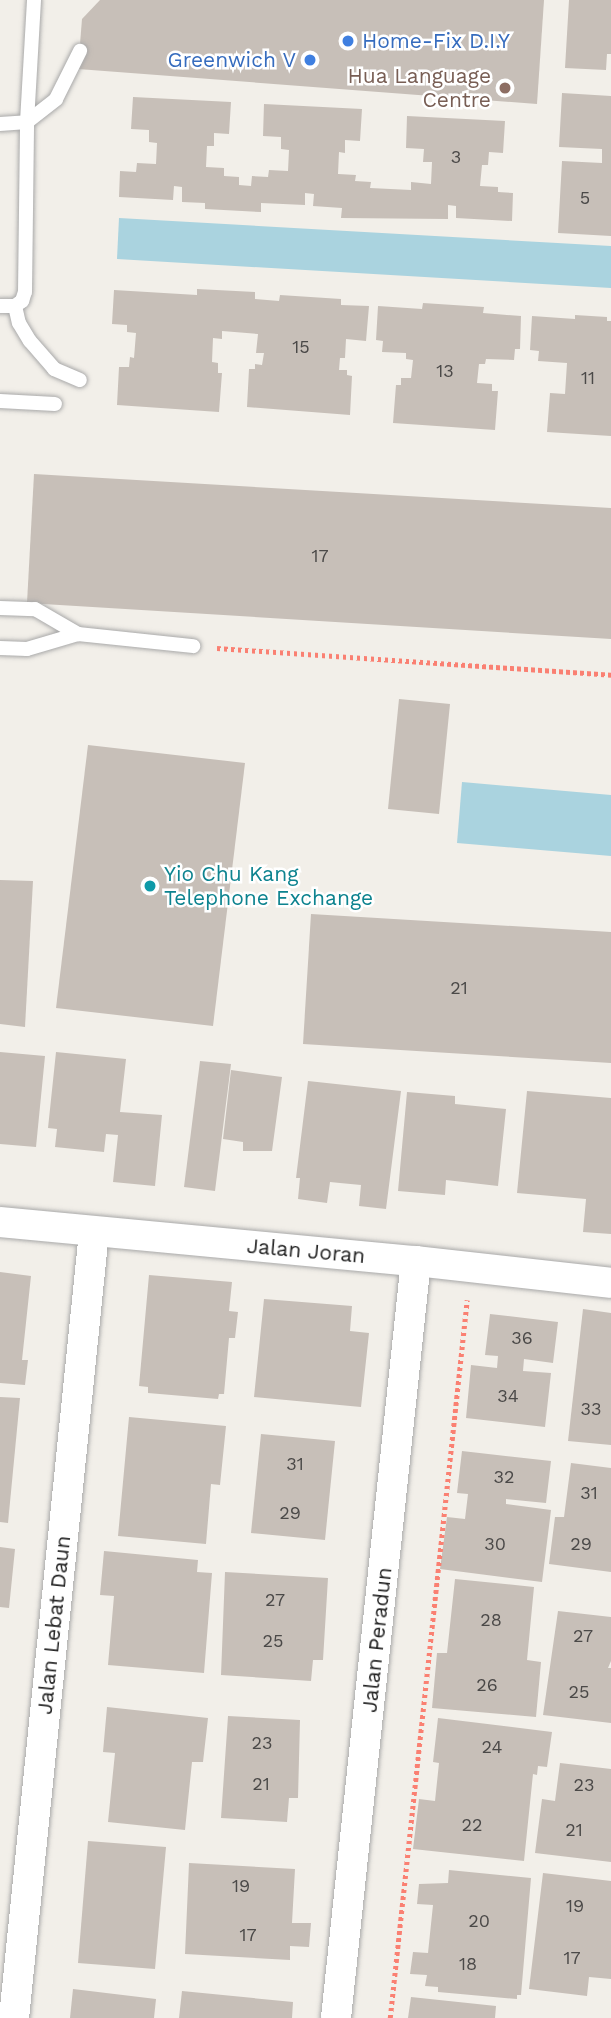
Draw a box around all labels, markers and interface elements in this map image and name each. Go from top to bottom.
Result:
place label: Home-Fix D.I.Y [362,28,510,54]
marker: Home-Fix D.I.Y [340,33,356,49]
place label: Greenwich V [167,47,296,73]
marker: Greenwich V [302,52,318,68]
place label: Hua Language Centre [347,63,491,113]
marker: Hua Language Centre [497,80,513,96]
house number: 3 [451,146,461,168]
house number: 5 [580,187,590,209]
house number: 15 [292,336,310,358]
house number: 13 [436,360,454,382]
house number: 11 [581,367,595,389]
house number: 17 [311,545,329,567]
place label: Yio Chu Kang Telephone Exchange [164,861,373,911]
marker: Yio Chu Kang Telephone Exchange [142,878,158,894]
house number: 21 [450,977,468,999]
street label: Jalan Joran [245,1233,367,1269]
house number: 36 [511,1327,533,1349]
house number: 34 [497,1385,519,1407]
house number: 33 [581,1398,601,1420]
house number: 31 [286,1453,304,1475]
house number: 32 [494,1466,514,1488]
house number: 31 [580,1482,598,1504]
house number: 29 [279,1502,301,1524]
house number: 30 [484,1533,506,1555]
house number: 29 [570,1533,592,1555]
street label: Jalan Lebat Daun [32,1534,76,1716]
street label: Jalan Peradun [357,1566,397,1714]
house number: 27 [265,1589,285,1611]
house number: 28 [480,1609,502,1631]
house number: 27 [573,1625,593,1647]
house number: 25 [263,1630,283,1652]
house number: 26 [476,1674,498,1696]
house number: 25 [569,1681,589,1703]
house number: 23 [252,1732,272,1754]
house number: 24 [482,1736,502,1758]
house number: 21 [252,1773,270,1795]
house number: 23 [574,1774,594,1796]
house number: 22 [462,1814,482,1836]
house number: 21 [565,1819,583,1841]
house number: 19 [232,1875,250,1897]
house number: 19 [566,1895,584,1917]
house number: 20 [468,1910,490,1932]
house number: 17 [239,1924,257,1946]
house number: 17 [563,1947,581,1969]
house number: 18 [459,1953,477,1975]

